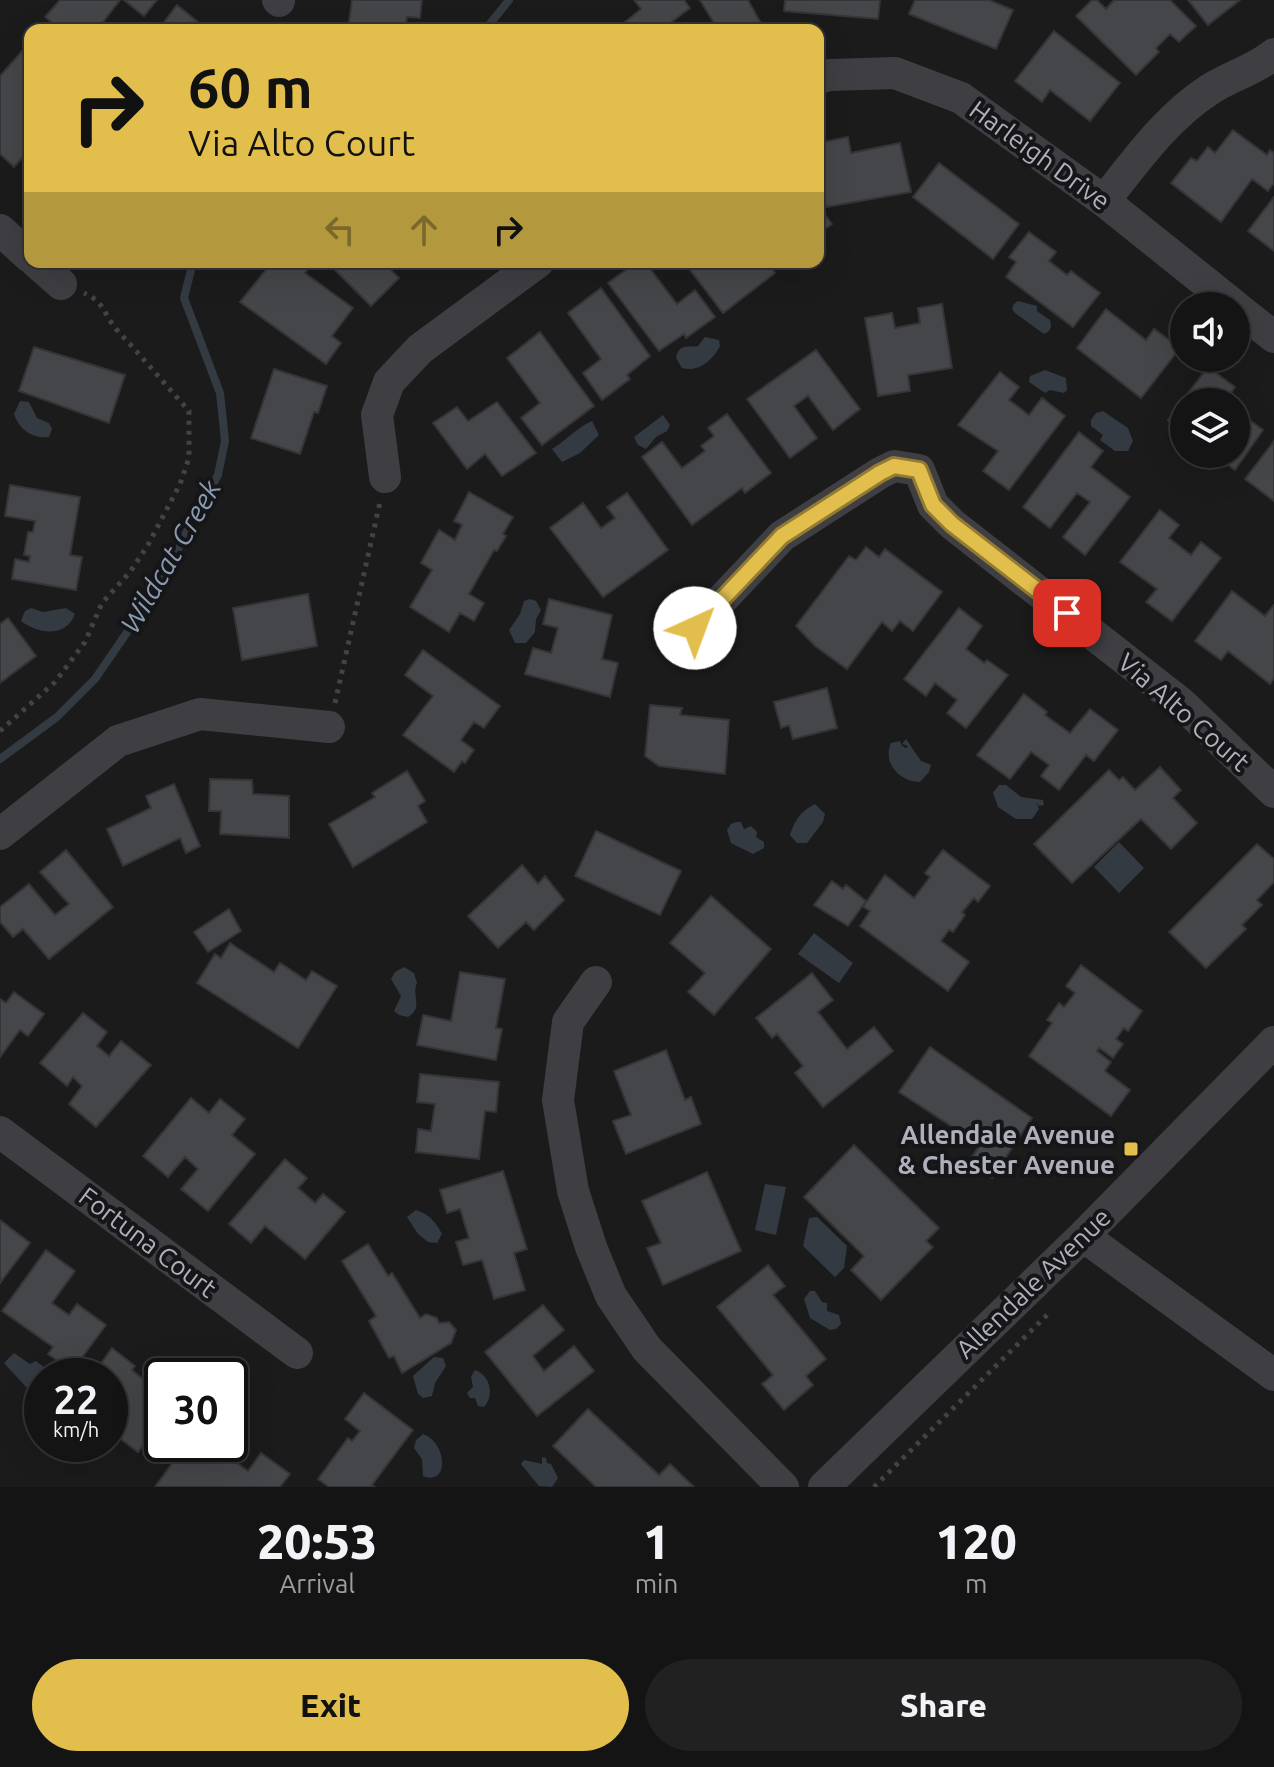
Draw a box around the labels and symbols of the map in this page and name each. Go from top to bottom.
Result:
street label: Harleigh Drive [964,94,1116,216]
water label: Wildcat Creek [114,474,227,638]
pin [1033,579,1101,647]
position arrow [653,586,737,670]
street label: Via Alto Court [1113,647,1255,777]
place label: Allendale Avenue & Chester Avenue [898,1120,1115,1179]
marker: Allendale Avenue & Chester Avenue [1122,1140,1140,1158]
street label: Fortuna Court [74,1181,222,1303]
street label: Allendale Avenue [950,1202,1116,1364]
speed limit sign: 30 [144,1358,248,1462]

